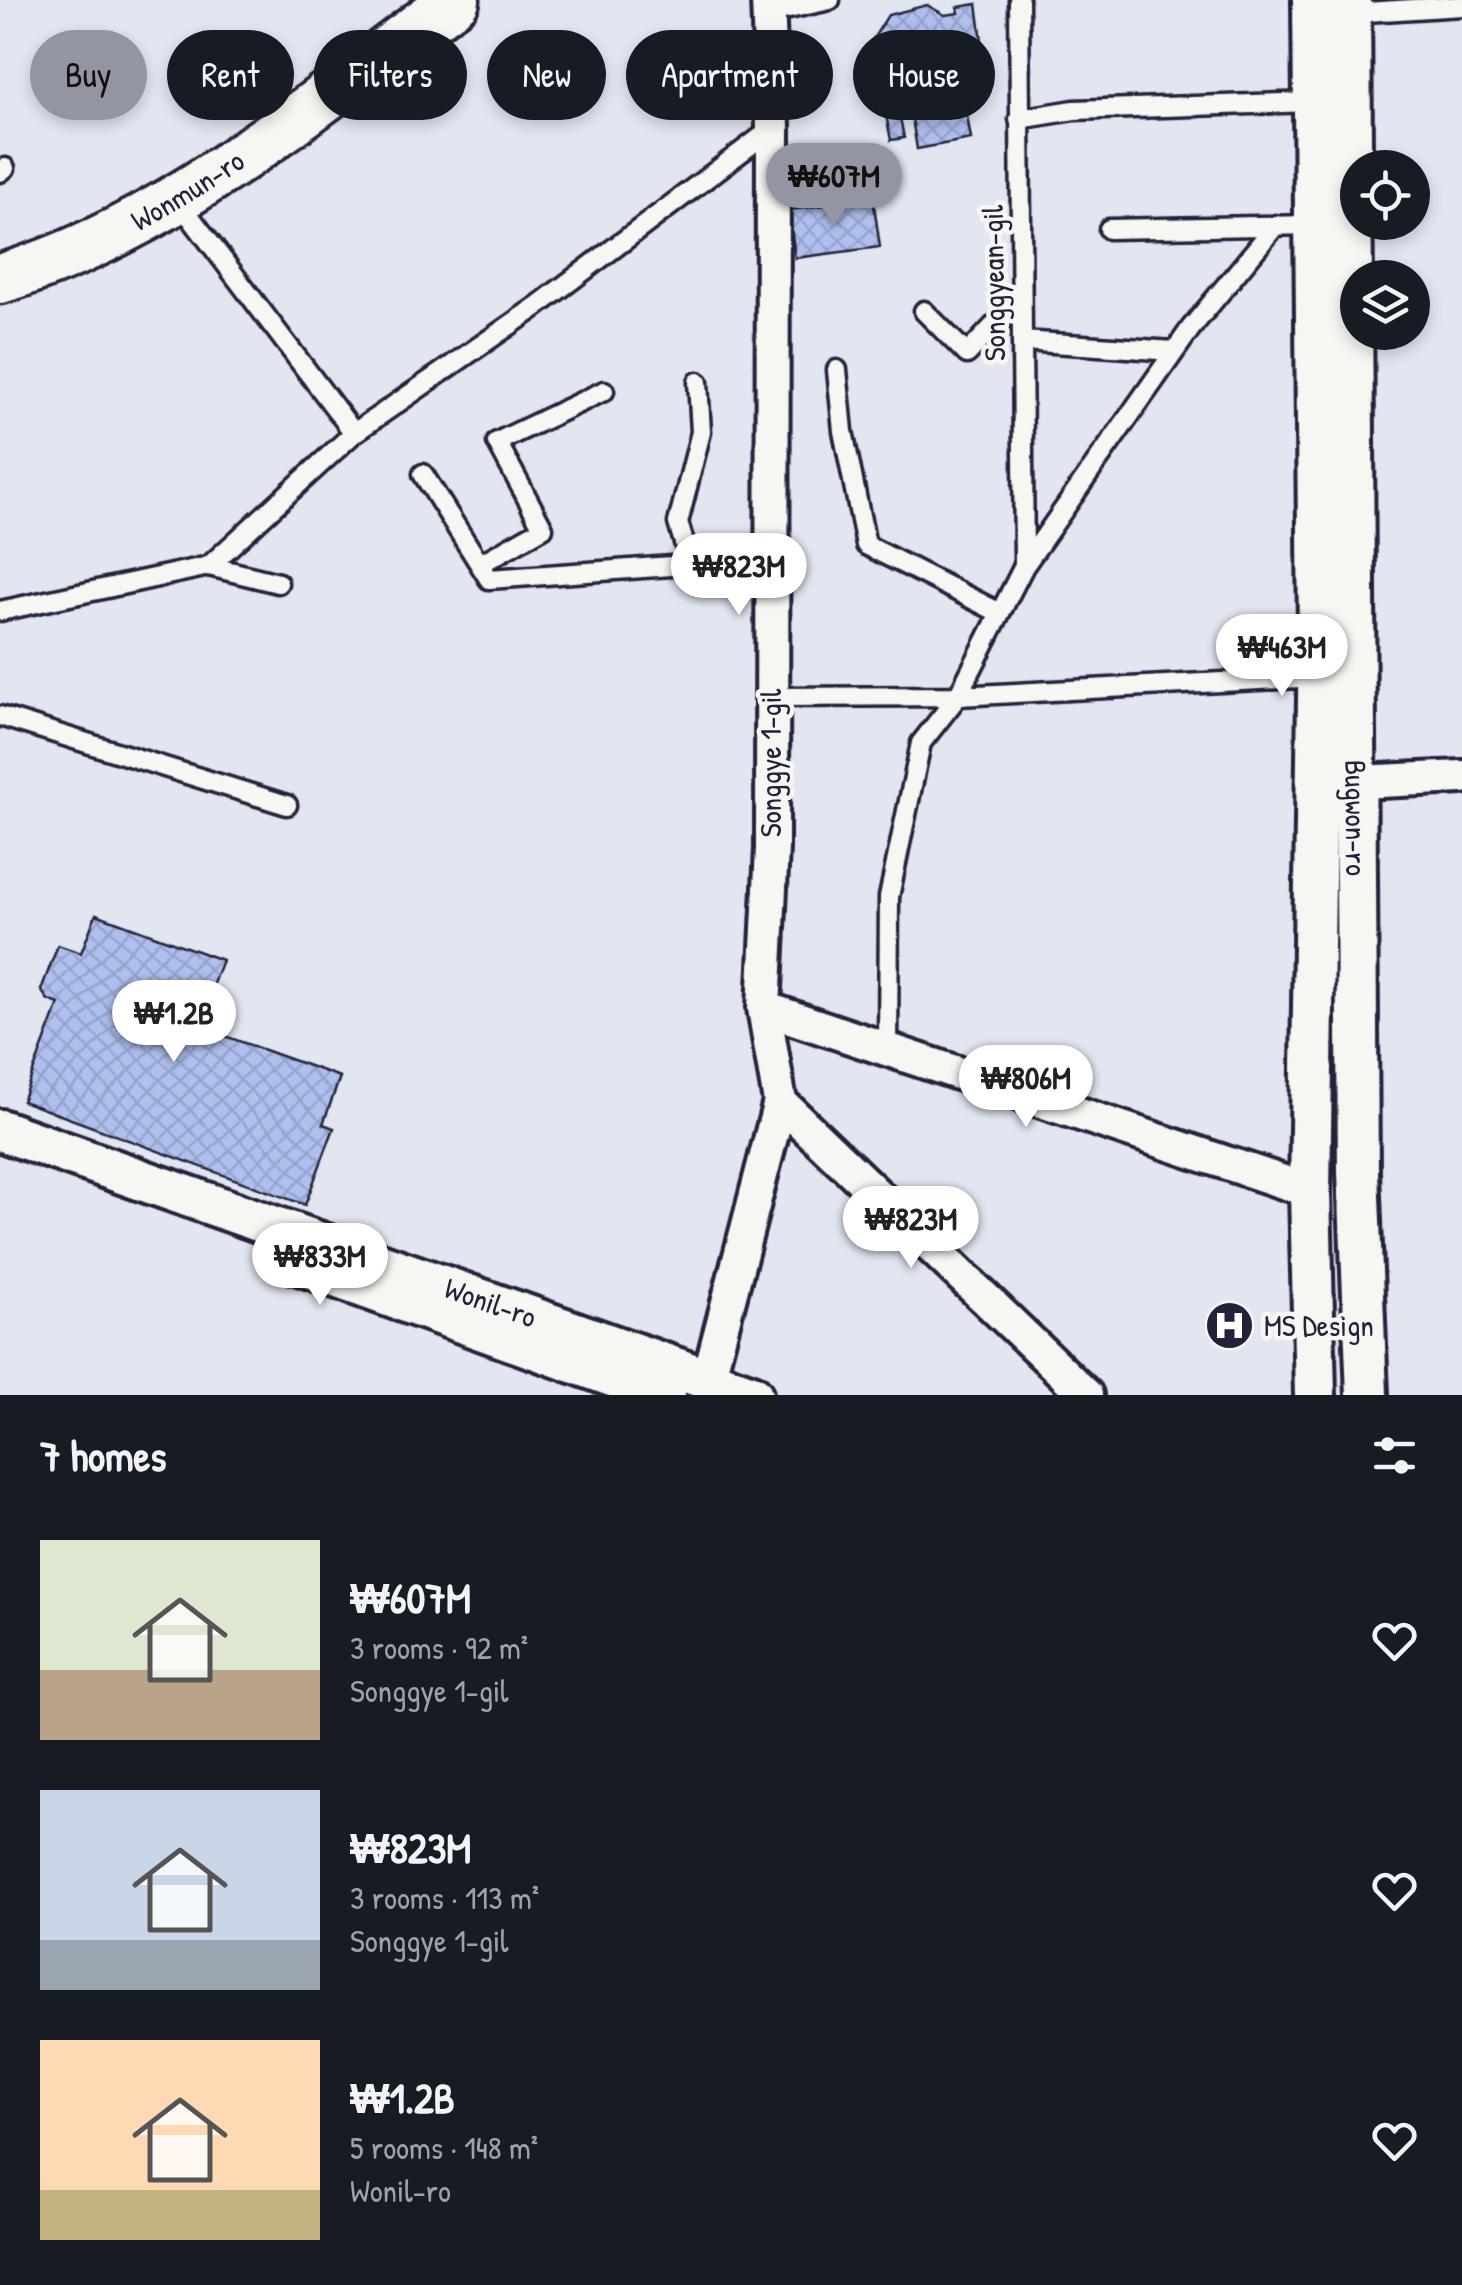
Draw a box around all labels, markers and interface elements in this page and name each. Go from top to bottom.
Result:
chip: Buy [30,30,147,120]
chip: Rent [167,30,294,120]
chip: Filters [314,30,467,120]
chip: New [487,30,606,120]
chip: Apartment [626,30,833,120]
chip: House [853,30,995,120]
street label: Wonmun-ro [124,140,252,240]
pin: ₩607M [764,143,904,228]
map controls [1340,150,1430,350]
button: locate [1340,150,1430,240]
text: ₩607M [788,154,880,197]
street label: Songgyean-gil [972,205,1014,361]
button: layers [1340,260,1430,350]
pin: ₩823M [669,533,809,618]
text: ₩823M [693,544,785,587]
pin: ₩463M [1212,614,1352,699]
text: ₩463M [1238,625,1326,668]
street label: Songgye 1-gil [750,689,790,837]
street label: Bugwon-ro [1336,760,1377,876]
pin: ₩1.2B [104,980,244,1065]
text: ₩1.2B [134,991,214,1034]
pin: ₩806M [956,1045,1096,1130]
text: ₩806M [981,1056,1071,1099]
pin: ₩823M [841,1186,981,1271]
text: ₩823M [865,1197,957,1240]
pin: ₩833M [250,1223,390,1308]
text: ₩833M [274,1234,366,1277]
street label: Wonil-ro [439,1267,542,1336]
hospital icon: MS Design [1203,1300,1255,1352]
place label: MS Design [1264,1305,1374,1345]
text: 7 homes [40,1427,166,1484]
icon: filters [1367,1428,1422,1483]
text: ₩607M [350,1569,471,1626]
icon: home [120,1580,240,1700]
icon: heart [1367,1613,1422,1668]
text: 3 rooms · 92 m² [350,1626,528,1669]
text: Songgye 1-gil [350,1669,509,1712]
text: ₩823M [350,1819,471,1876]
icon: home [120,1830,240,1950]
icon: heart [1367,1863,1422,1918]
text: 3 rooms · 113 m² [350,1876,539,1919]
text: Songgye 1-gil [350,1919,509,1962]
text: ₩1.2B [350,2069,455,2126]
icon: home [120,2080,240,2200]
icon: heart [1367,2113,1422,2168]
text: 5 rooms · 148 m² [350,2126,538,2169]
text: Wonil-ro [350,2169,451,2212]

